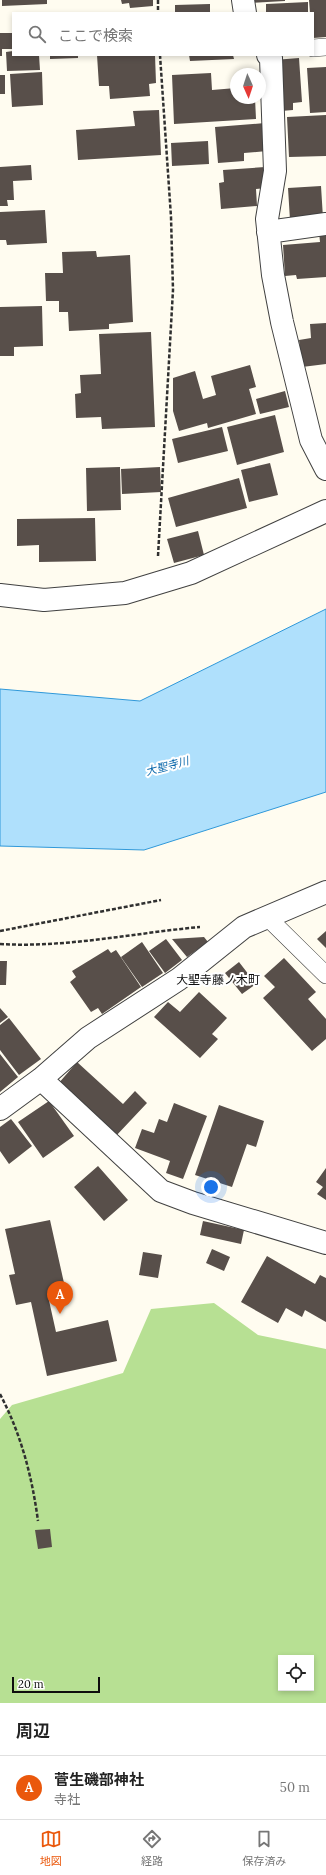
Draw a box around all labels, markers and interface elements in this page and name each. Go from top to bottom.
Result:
search box [12,12,314,56]
icon: search [26,23,48,45]
text: ここで検索 [58,26,133,45]
north arrow [230,68,266,104]
water label: 大聖寺川 [144,753,191,778]
district label: 大聖寺藤ノ木町 [176,972,260,987]
your location [201,1177,221,1197]
pin: A [47,1281,73,1314]
map controls [278,1655,314,1691]
button: locate [278,1655,314,1691]
scale bar [12,1675,100,1694]
text: 20 m [18,1677,43,1691]
text: 周辺 [16,1720,50,1742]
text: 菅生磯部神社 [54,1770,144,1789]
text: A [25,1779,33,1796]
text: 50 m [280,1779,310,1796]
text: 寺社 [54,1791,80,1808]
tab: 地図 [40,1828,62,1868]
tab: 経路 [141,1828,163,1868]
tab: 保存済み [242,1828,286,1868]

